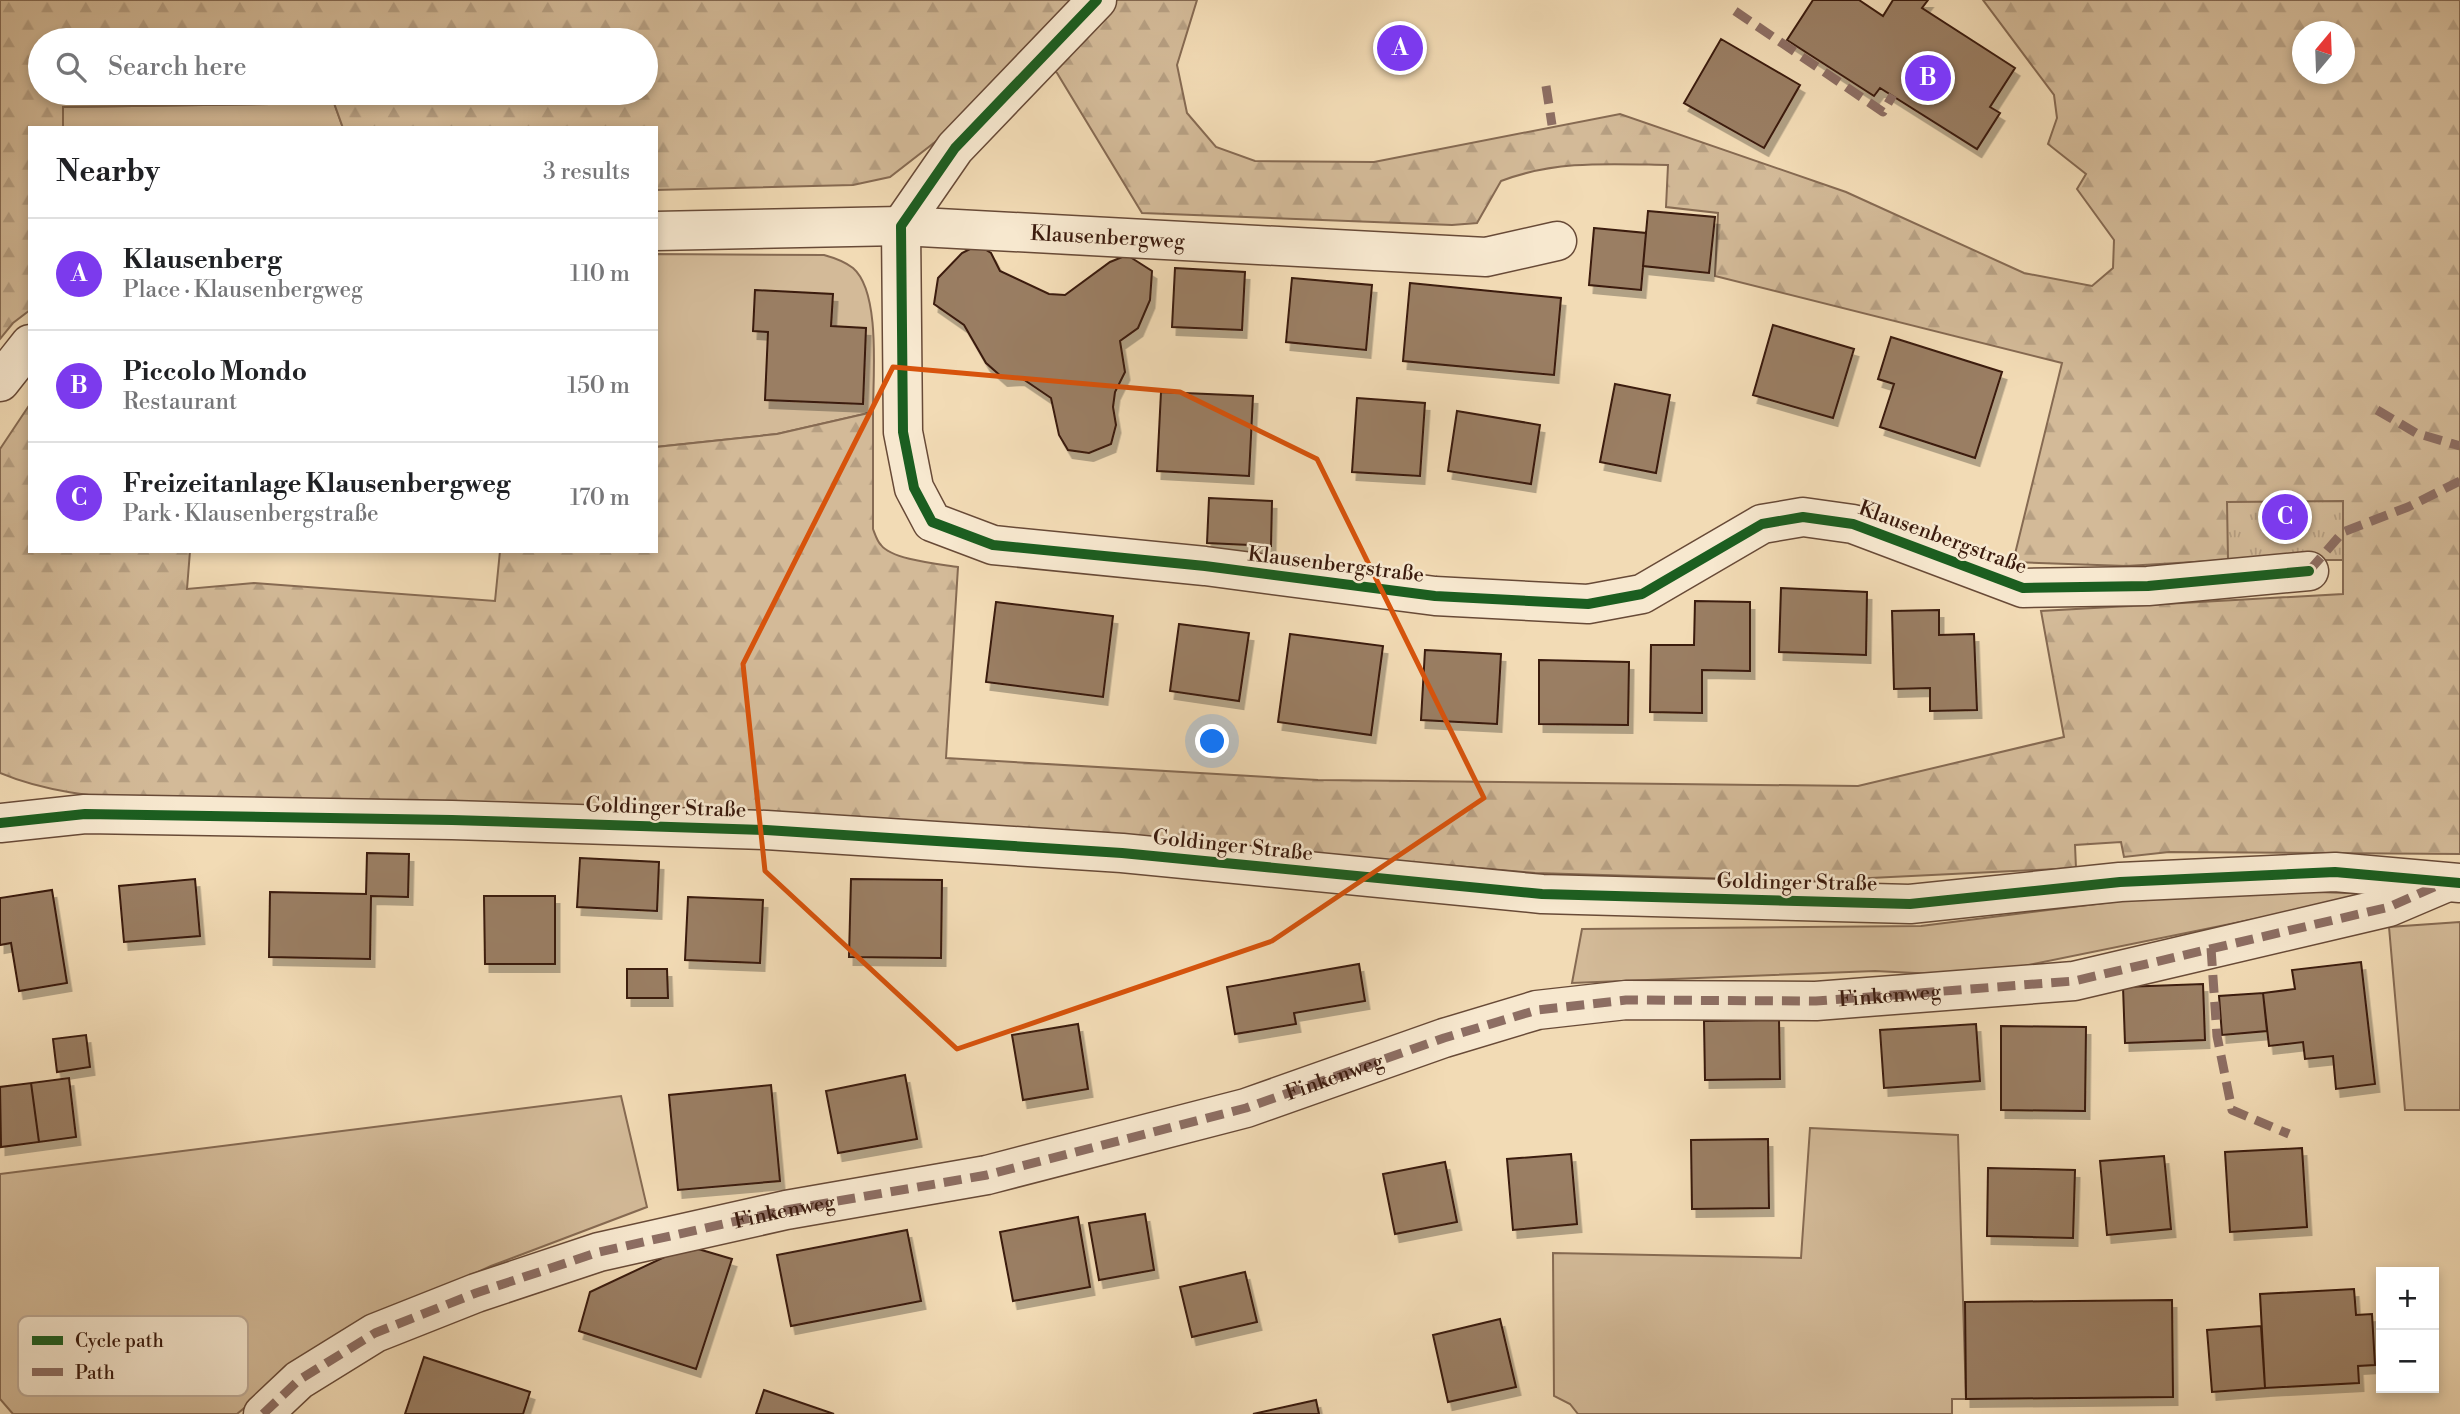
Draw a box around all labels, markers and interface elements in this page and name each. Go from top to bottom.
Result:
north arrow [2292,21,2355,84]
pin: A [1377,22,1423,74]
search box [28,28,658,105]
icon: search [52,48,90,86]
text: Search here [108,51,247,83]
pin: B [1905,52,1951,104]
text: Nearby [56,153,160,191]
text: 3 results [543,158,630,186]
street label: Klausenbergweg [1030,221,1186,255]
text: Klausenberg [123,244,282,276]
text: A [71,260,87,288]
text: 110 m [570,260,630,288]
text: Place · Klausenbergweg [123,276,363,304]
text: Piccolo Mondo [123,356,307,388]
text: B [70,372,88,400]
text: 150 m [567,372,630,400]
text: Restaurant [123,388,237,416]
text: Freizeitanlage Klausenbergweg [123,468,511,500]
text: C [71,484,87,512]
text: 170 m [570,484,630,512]
pin: C [2262,491,2308,543]
street label: Klausenbergstraße [1855,495,2031,581]
text: Park · Klausenbergstraße [123,500,379,528]
street label: Klausenbergstraße [1246,541,1426,589]
your location [1195,724,1229,758]
street label: Goldinger Straße [585,792,747,824]
street label: Goldinger Straße [1151,825,1314,867]
street label: Goldinger Straße [1716,869,1878,897]
street label: Finkenweg [1838,979,1942,1013]
street label: Finkenweg [1282,1048,1388,1107]
street label: Finkenweg [731,1190,837,1235]
map controls [2376,1267,2439,1393]
button: + [2376,1267,2439,1330]
legend [18,1316,248,1396]
text: Cycle path [75,1329,164,1353]
button: − [2376,1330,2439,1393]
text: Path [75,1361,115,1385]

